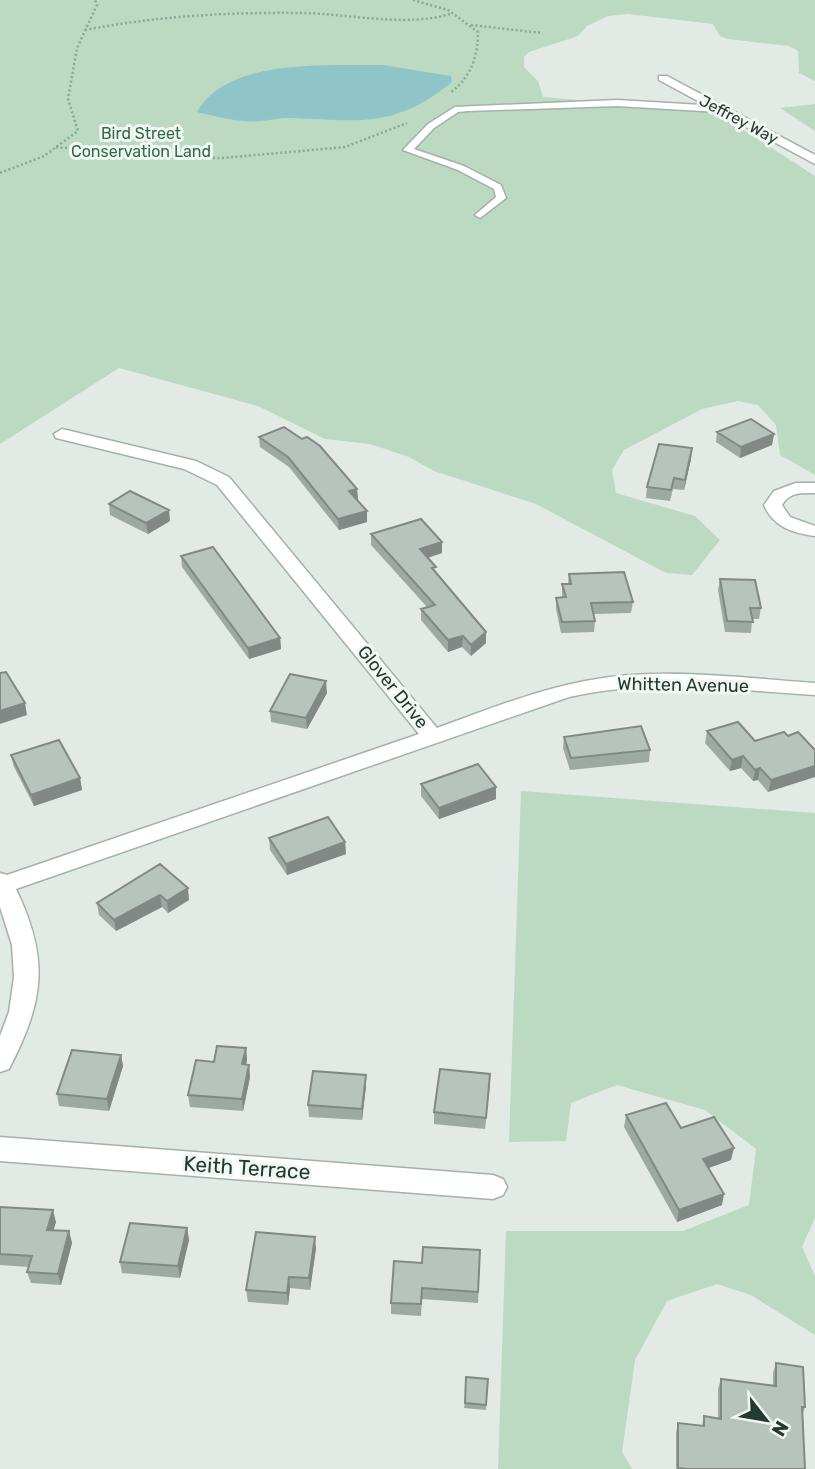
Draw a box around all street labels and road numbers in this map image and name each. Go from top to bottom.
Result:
street label: Jeffrey Way [696,91,782,148]
street label: Glover Drive [353,641,433,733]
street label: Whitten Avenue [617,673,749,697]
street label: Keith Terrace [183,1151,311,1184]

